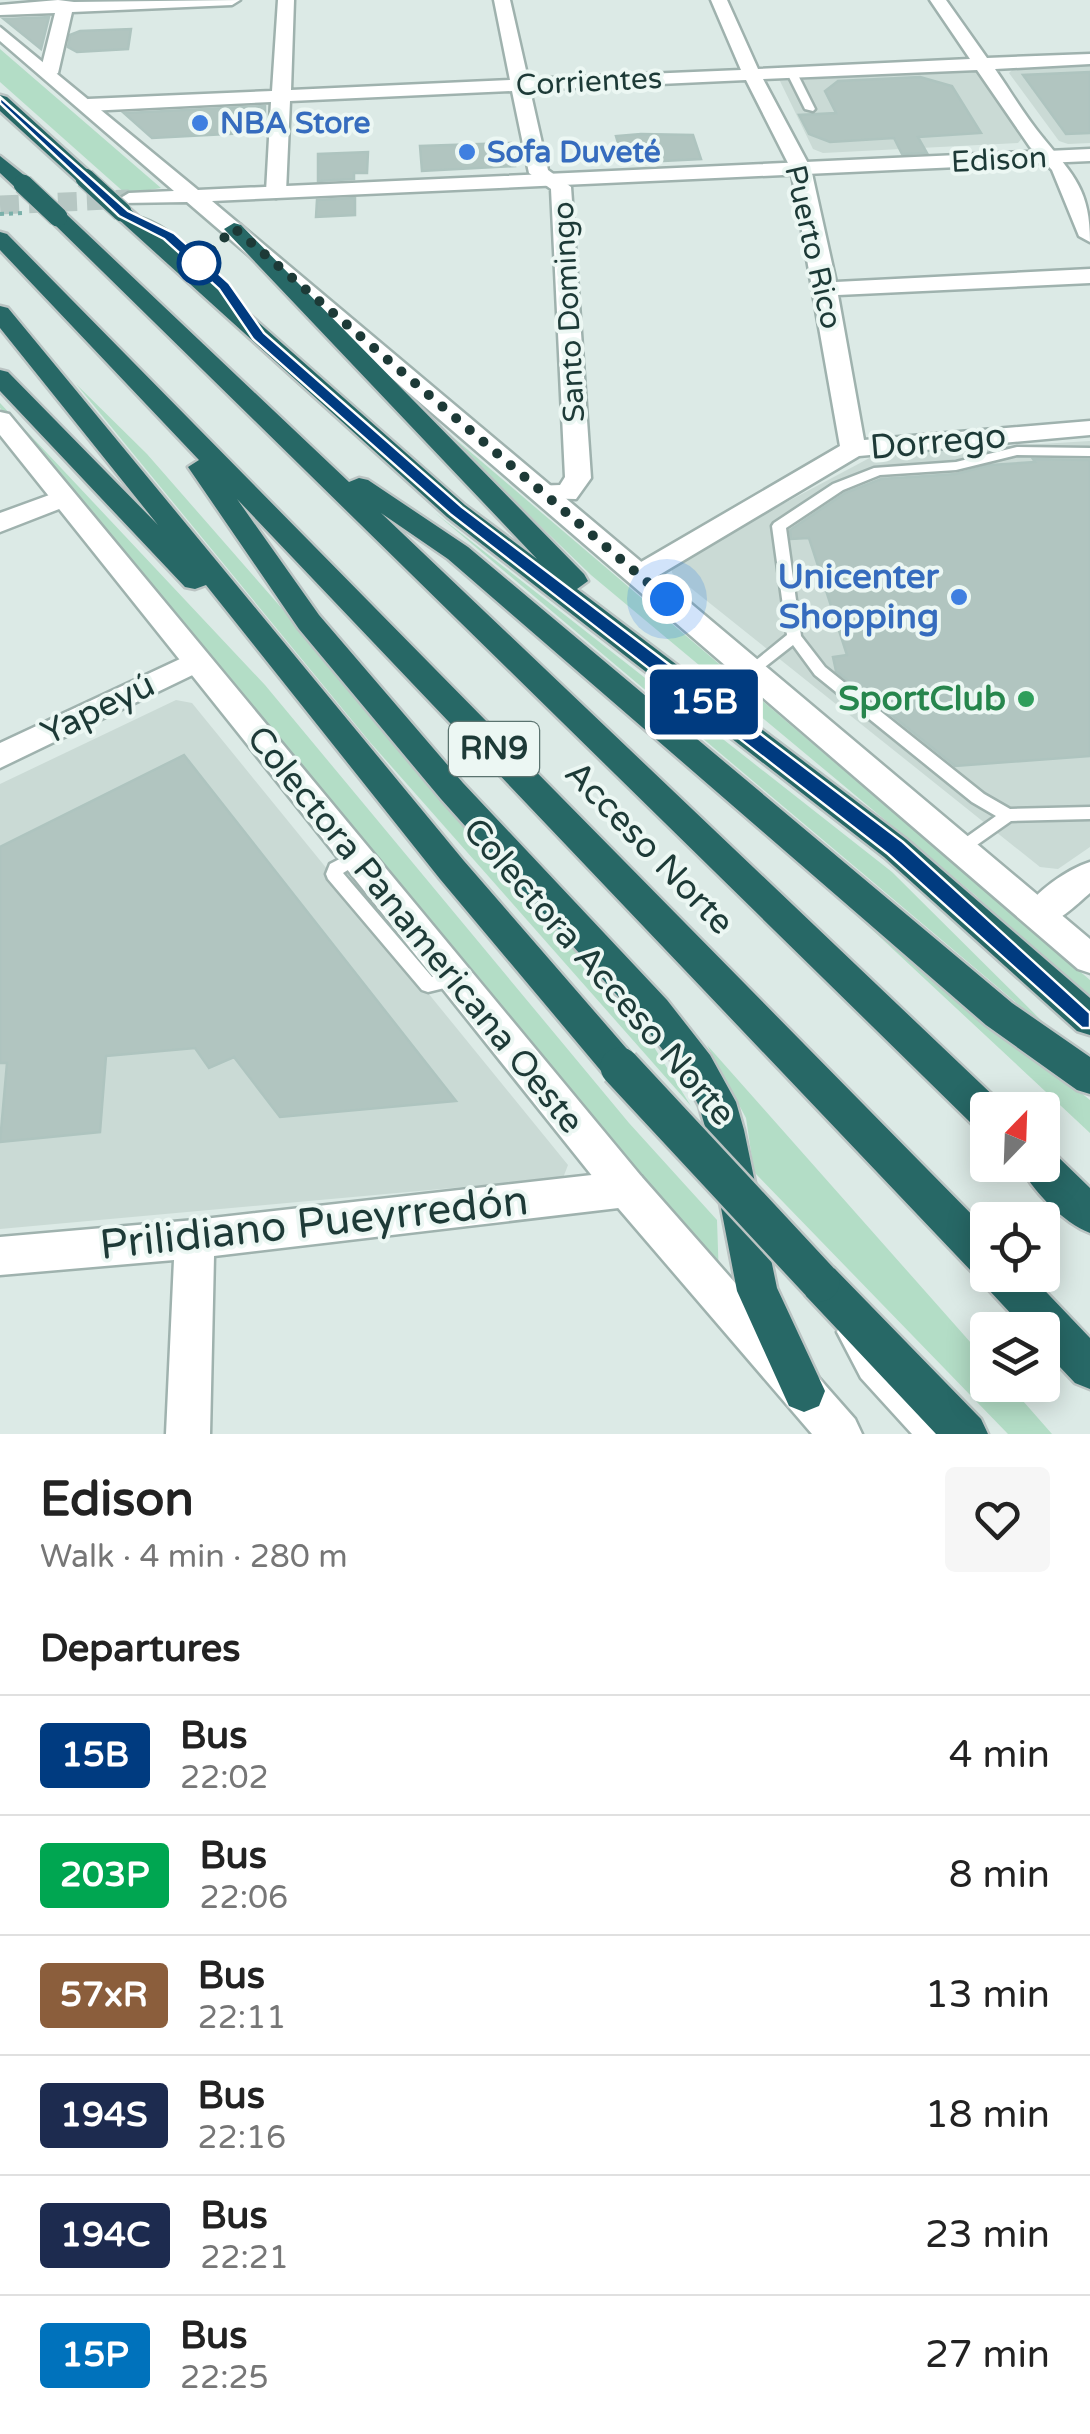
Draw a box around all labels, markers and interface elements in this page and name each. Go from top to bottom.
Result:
street label: Corrientes [515,60,663,104]
place label: NBA Store [220,105,370,142]
marker: NBA Store [189,112,211,134]
place label: Sofa Duveté [487,134,661,171]
street label: Edison [950,139,1048,181]
marker: Sofa Duveté [456,141,478,163]
street label: Puerto Rico [776,162,850,332]
street label: Santo Domingo [545,201,593,423]
unlabelled marker [178,242,220,284]
street label: Dorrego [868,415,1008,469]
place label: Unicenter Shopping [778,556,940,638]
your location [642,574,692,624]
marker: Unicenter Shopping [948,586,970,608]
street label: Yapeyú [34,664,162,754]
line badge: 15B [646,670,762,734]
place label: SportClub [838,678,1006,720]
text: 15B [670,681,738,723]
marker: SportClub [1015,688,1037,710]
street label: Colectora Panamericana Oeste [238,718,592,1142]
road number: RN9 [449,722,539,776]
street label: Acceso Norte [556,753,742,943]
street label: Colectora Acceso Norte [454,810,744,1134]
north arrow [970,1092,1060,1182]
map controls [970,1092,1060,1402]
street label: Prilidiano Pueyrredón [97,1175,531,1271]
button: locate [970,1202,1060,1292]
button: layers [970,1312,1060,1402]
button: heart [945,1467,1050,1572]
text: Edison [40,1471,194,1529]
text: Walk · 4 min · 280 m [40,1538,348,1576]
text: Departures [40,1626,241,1672]
text: Bus [180,1713,247,1759]
text: 4 min [949,1732,1050,1778]
text: 15B [61,1734,129,1776]
text: 22:02 [180,1759,269,1797]
text: Bus [199,1833,267,1879]
text: 8 min [949,1852,1050,1898]
text: 203P [60,1854,149,1896]
text: 22:06 [199,1879,288,1917]
text: Bus [198,1953,265,1999]
text: 13 min [925,1972,1050,2018]
text: 57xR [60,1974,148,2016]
text: 22:11 [198,1999,286,2037]
text: Bus [198,2073,265,2119]
text: 18 min [925,2092,1050,2138]
text: 194S [60,2094,148,2136]
text: 22:16 [198,2119,286,2157]
text: Bus [200,2193,268,2239]
text: 23 min [925,2212,1050,2258]
text: 194C [60,2214,150,2256]
text: 22:21 [200,2239,289,2277]
text: Bus [180,2313,247,2359]
text: 27 min [925,2332,1050,2378]
text: 15P [61,2334,129,2376]
text: 22:25 [180,2359,269,2397]

